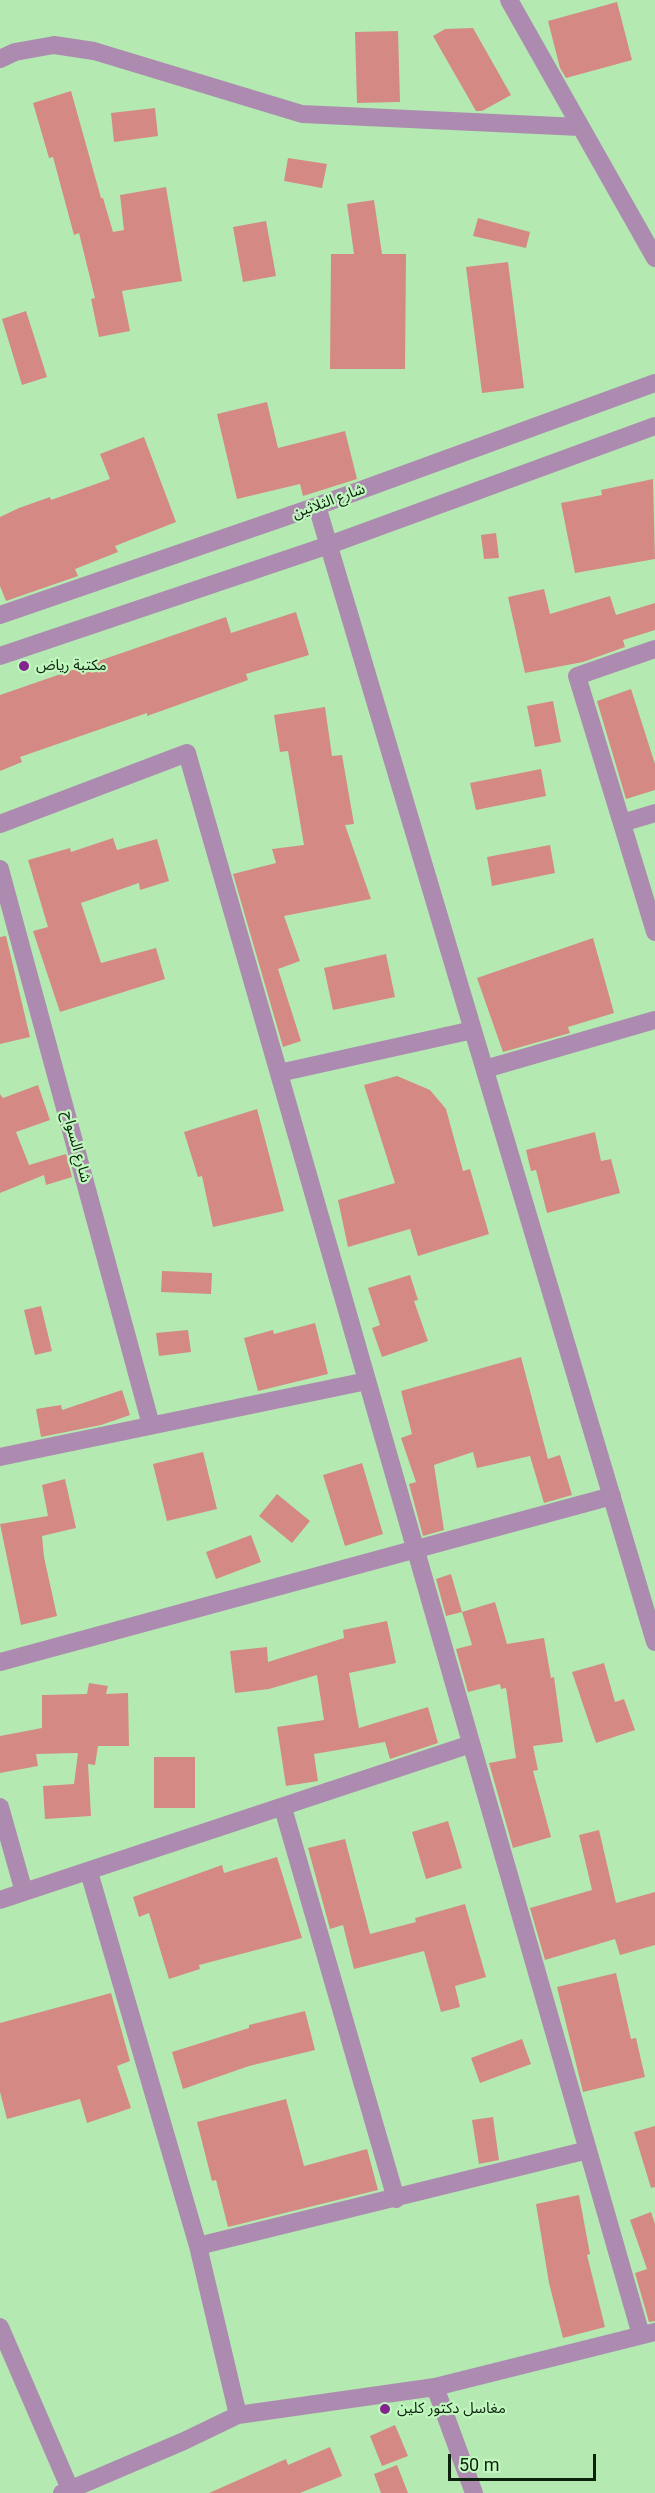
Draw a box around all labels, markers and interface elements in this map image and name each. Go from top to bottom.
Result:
street label: شارع الثلاثين [290,481,368,523]
place label: مكتبة رياض [36,657,107,675]
marker: مكتبة رياض [17,659,31,673]
street label: شارع السواح [58,1109,94,1185]
place label: مغاسل دكتور كلين [397,2400,506,2418]
marker: مغاسل دكتور كلين [378,2402,392,2416]
scale bar [451,2442,600,2480]
text: 50 m [459,2454,499,2475]

